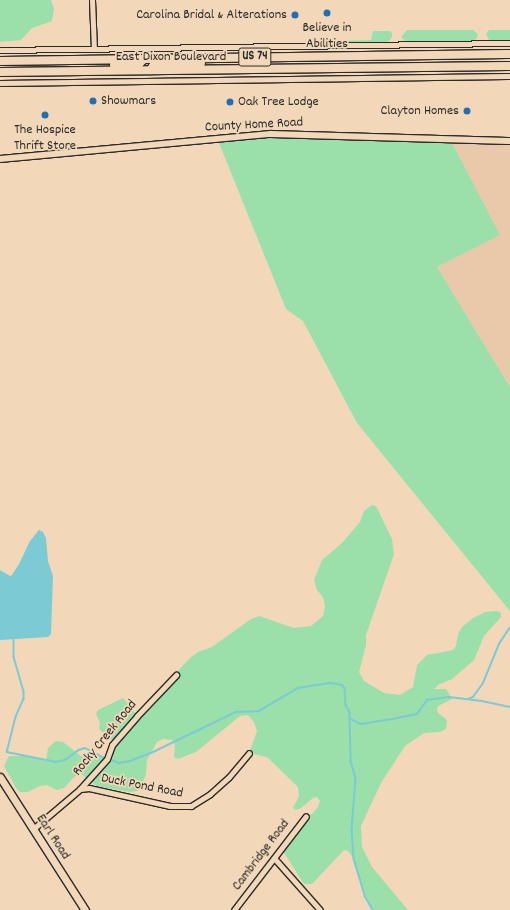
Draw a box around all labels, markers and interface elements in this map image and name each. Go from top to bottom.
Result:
place label: Carolina Bridal & Alterations [136,7,287,23]
marker: Believe in Abilities [322,8,332,18]
marker: Carolina Bridal & Alterations [290,10,300,20]
place label: Believe in Abilities [302,20,352,52]
road number: US 74 [238,46,272,68]
street label: East Dixon Boulevard [116,49,226,65]
place label: Showmars [101,93,156,109]
place label: Oak Tree Lodge [238,94,319,110]
marker: Showmars [88,96,98,106]
marker: Oak Tree Lodge [225,97,235,107]
place label: Clayton Homes [380,103,459,119]
marker: Clayton Homes [462,106,472,116]
marker: The Hospice Thrift Store [40,110,50,120]
street label: County Home Road [205,114,303,136]
place label: The Hospice Thrift Store [14,122,76,154]
street label: Rocky Creek Road [69,697,141,779]
street label: Duck Pond Road [100,770,184,802]
street label: Earl Road [32,811,74,863]
street label: Cambridge Road [229,816,293,894]

